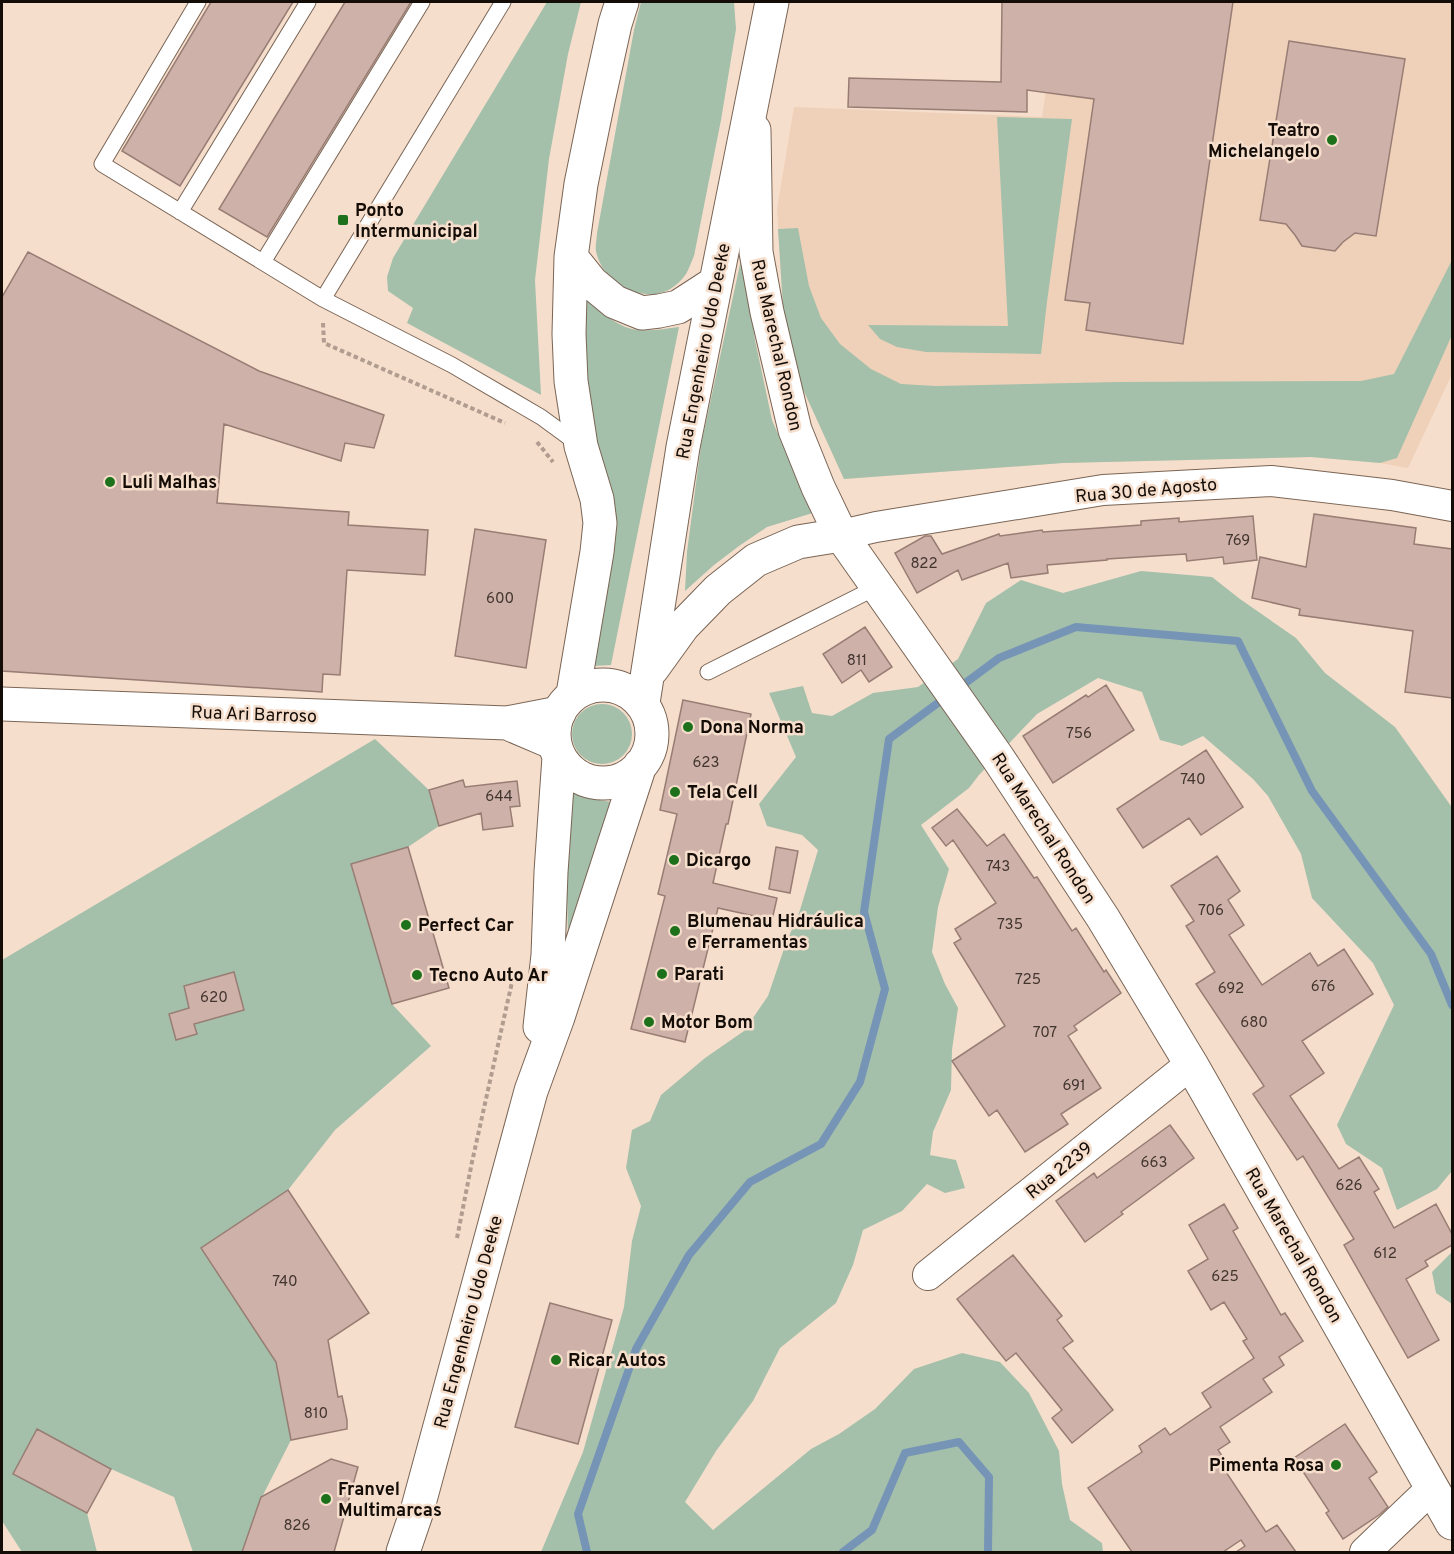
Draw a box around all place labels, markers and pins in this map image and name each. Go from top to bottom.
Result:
place label: Teatro Michelangelo [1208,120,1320,164]
marker: Teatro Michelangelo [1325,133,1339,147]
place label: Ponto Intermunicipal [355,200,478,244]
marker: Ponto Intermunicipal [336,213,350,227]
place label: Luli Malhas [122,472,217,495]
marker: Luli Malhas [103,475,117,489]
place label: Dona Norma [700,717,804,740]
marker: Dona Norma [681,720,695,734]
place label: Tela Cell [687,782,758,805]
marker: Tela Cell [668,785,682,799]
place label: Dicargo [686,850,751,873]
marker: Dicargo [667,853,681,867]
place label: Blumenau Hidráulica e Ferramentas [687,911,864,955]
place label: Perfect Car [418,915,514,938]
marker: Perfect Car [399,918,413,932]
marker: Blumenau Hidráulica e Ferramentas [668,924,682,938]
place label: Parati [674,964,724,987]
place label: Tecno Auto Ar [429,965,548,988]
marker: Parati [655,967,669,981]
marker: Tecno Auto Ar [410,968,424,982]
place label: Motor Bom [661,1012,753,1035]
marker: Motor Bom [642,1015,656,1029]
place label: Ricar Autos [568,1350,666,1373]
marker: Ricar Autos [549,1353,563,1367]
place label: Pimenta Rosa [1209,1455,1324,1478]
marker: Pimenta Rosa [1329,1458,1343,1472]
place label: Franvel Multimarcas [338,1479,442,1523]
marker: Franvel Multimarcas [319,1492,333,1506]

